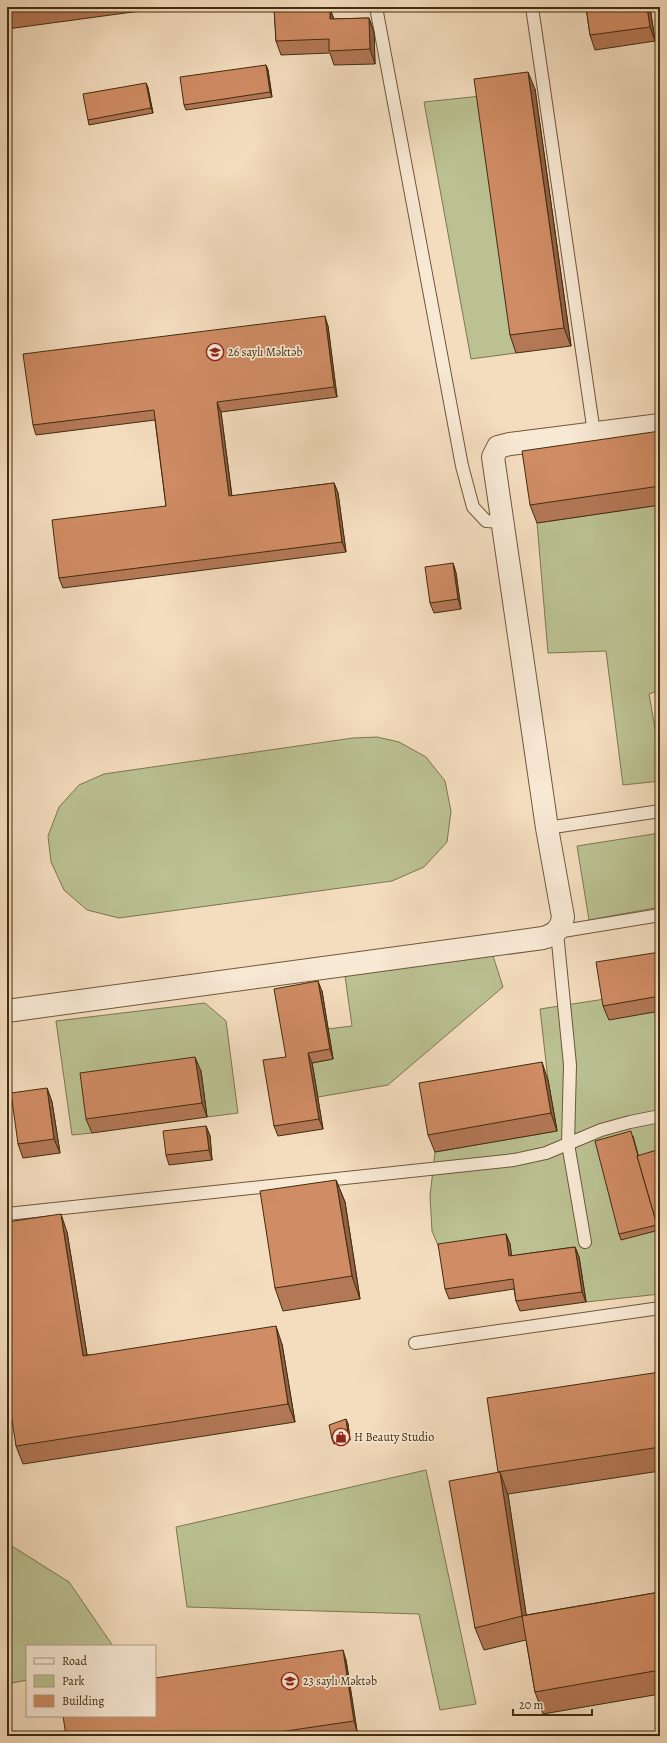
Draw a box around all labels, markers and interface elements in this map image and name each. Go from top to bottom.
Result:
school or university icon: 26 saylı Məktəb [205,342,225,362]
place label: 26 saylı Məktəb [228,344,303,360]
shop icon: H Beauty Studio [331,1427,351,1447]
place label: H Beauty Studio [354,1429,434,1445]
legend [26,1645,156,1717]
text: Road [62,1653,88,1669]
school or university icon: 23 saylı Məktəb [280,1671,300,1691]
text: Park [62,1673,85,1689]
place label: 23 saylı Məktəb [303,1673,377,1689]
scale bar [513,1691,592,1717]
text: Building [62,1693,104,1709]
text: 20 m [519,1697,543,1713]

